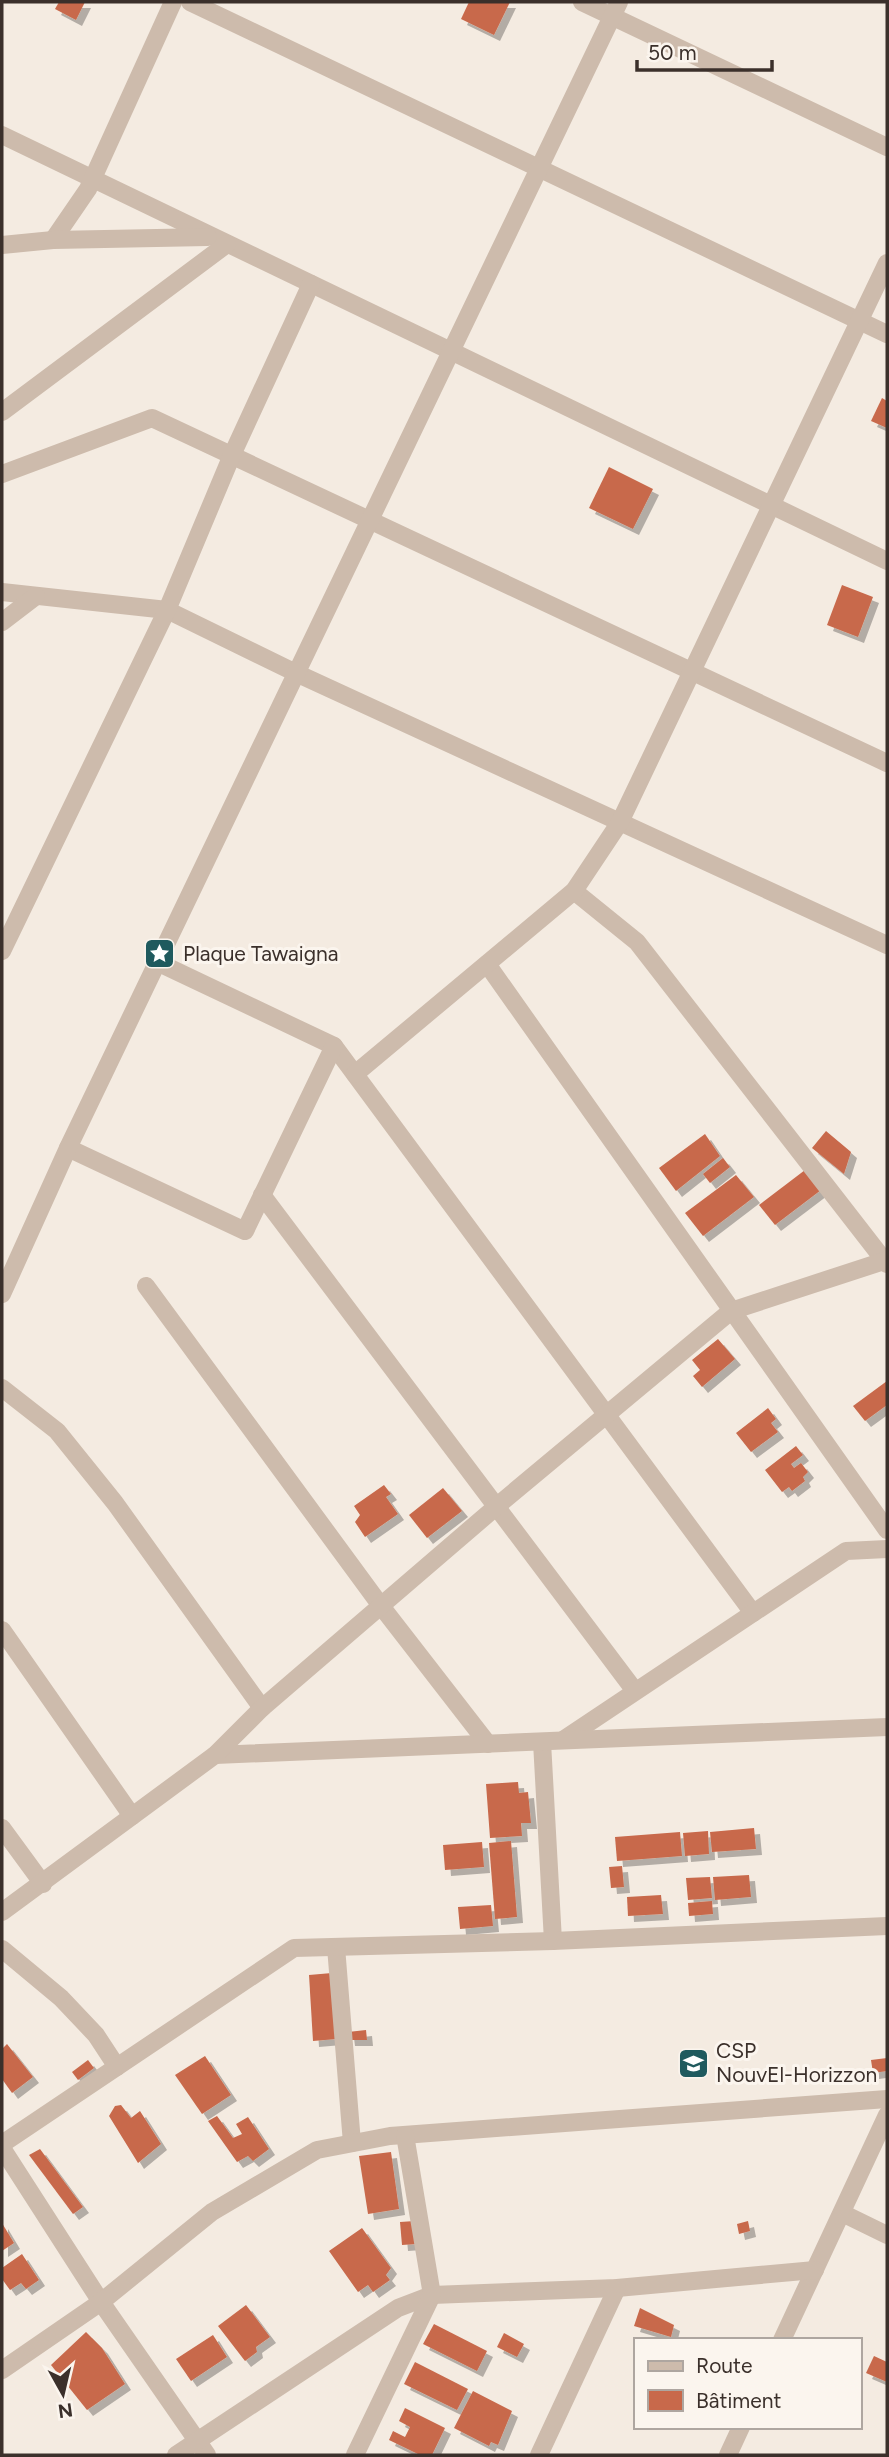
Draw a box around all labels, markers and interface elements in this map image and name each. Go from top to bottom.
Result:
scale bar [637,28,772,72]
text: 50 m [648,40,697,65]
place icon: Plaque Tawaigna [143,937,177,971]
place label: Plaque Tawaigna [183,941,338,966]
place label: CSP NouvEl-Horizzon [716,2038,877,2087]
school or university icon: CSP NouvEl-Horizzon [676,2046,710,2080]
legend [634,2338,861,2429]
text: Route [696,2353,752,2378]
north arrow [28,2359,98,2429]
text: Bâtiment [696,2388,781,2413]
text: N [56,2398,74,2423]

